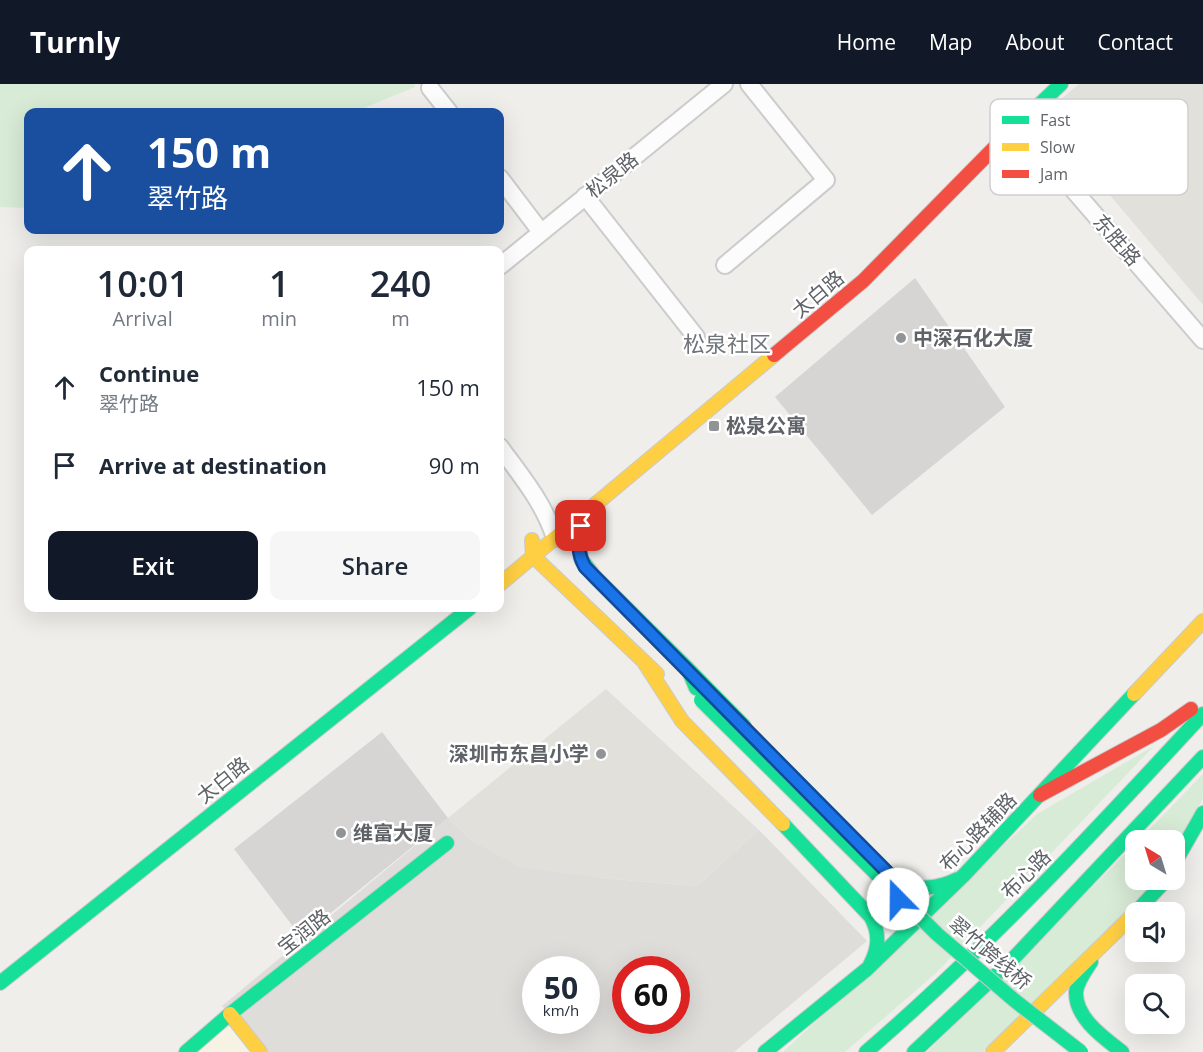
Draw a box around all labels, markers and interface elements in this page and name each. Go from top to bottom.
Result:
text: Turnly [30,23,120,61]
text: Home [837,28,896,56]
text: Map [929,28,972,56]
text: About [1005,28,1065,56]
text: Contact [1098,28,1173,56]
legend [990,99,1188,195]
text: Fast [1040,109,1071,131]
text: 150 m [147,123,271,180]
icon: ahead [48,132,126,210]
text: Slow [1040,136,1075,158]
street label: 松泉路 [580,145,643,204]
text: Jam [1038,163,1068,185]
text: 翠竹路 [147,179,228,216]
street label: 东胜路 [1088,208,1147,271]
text: 10:01 [97,259,189,308]
text: 1 [269,259,290,308]
text: 240 [370,259,431,308]
street label: 太白路 [786,264,849,323]
text: Arrival [113,305,173,332]
text: min [261,305,297,332]
text: m [391,305,410,332]
place label: 中深石化大厦 [913,324,1033,351]
district label: 松泉社区 [683,328,771,358]
marker: 中深石化大厦 [894,331,908,345]
text: Continue [99,358,199,388]
icon: ahead [48,371,81,404]
text: 150 m [416,372,480,402]
text: 翠竹路 [99,390,159,417]
place label: 松泉公寓 [726,412,806,439]
marker: 松泉公寓 [707,419,721,433]
icon: arrive [48,449,81,482]
text: Arrive at destination [99,450,327,480]
text: 90 m [429,450,480,480]
pin [555,500,606,551]
icon: arrive [564,509,597,542]
button: Exit [48,531,258,600]
button: Share [270,531,480,600]
place label: 深圳市东昌小学 [449,740,589,767]
marker: 深圳市东昌小学 [594,747,608,761]
street label: 太白路 [191,750,254,809]
street label: 布心路辅路 [933,786,1022,877]
place label: 维富大厦 [353,819,433,846]
marker: 维富大厦 [334,826,348,840]
north arrow [1125,830,1185,890]
map controls [1125,830,1185,1034]
street label: 布心路 [995,843,1056,904]
position arrow [866,867,930,931]
street label: 宝润路 [272,902,336,961]
button: sound [1125,902,1185,962]
street label: 翠竹跨线桥 [943,910,1037,995]
speed limit sign: 60 [612,956,690,1034]
text: 50 [544,967,578,1008]
button: search [1125,974,1185,1034]
text: km/h [543,1000,579,1020]

